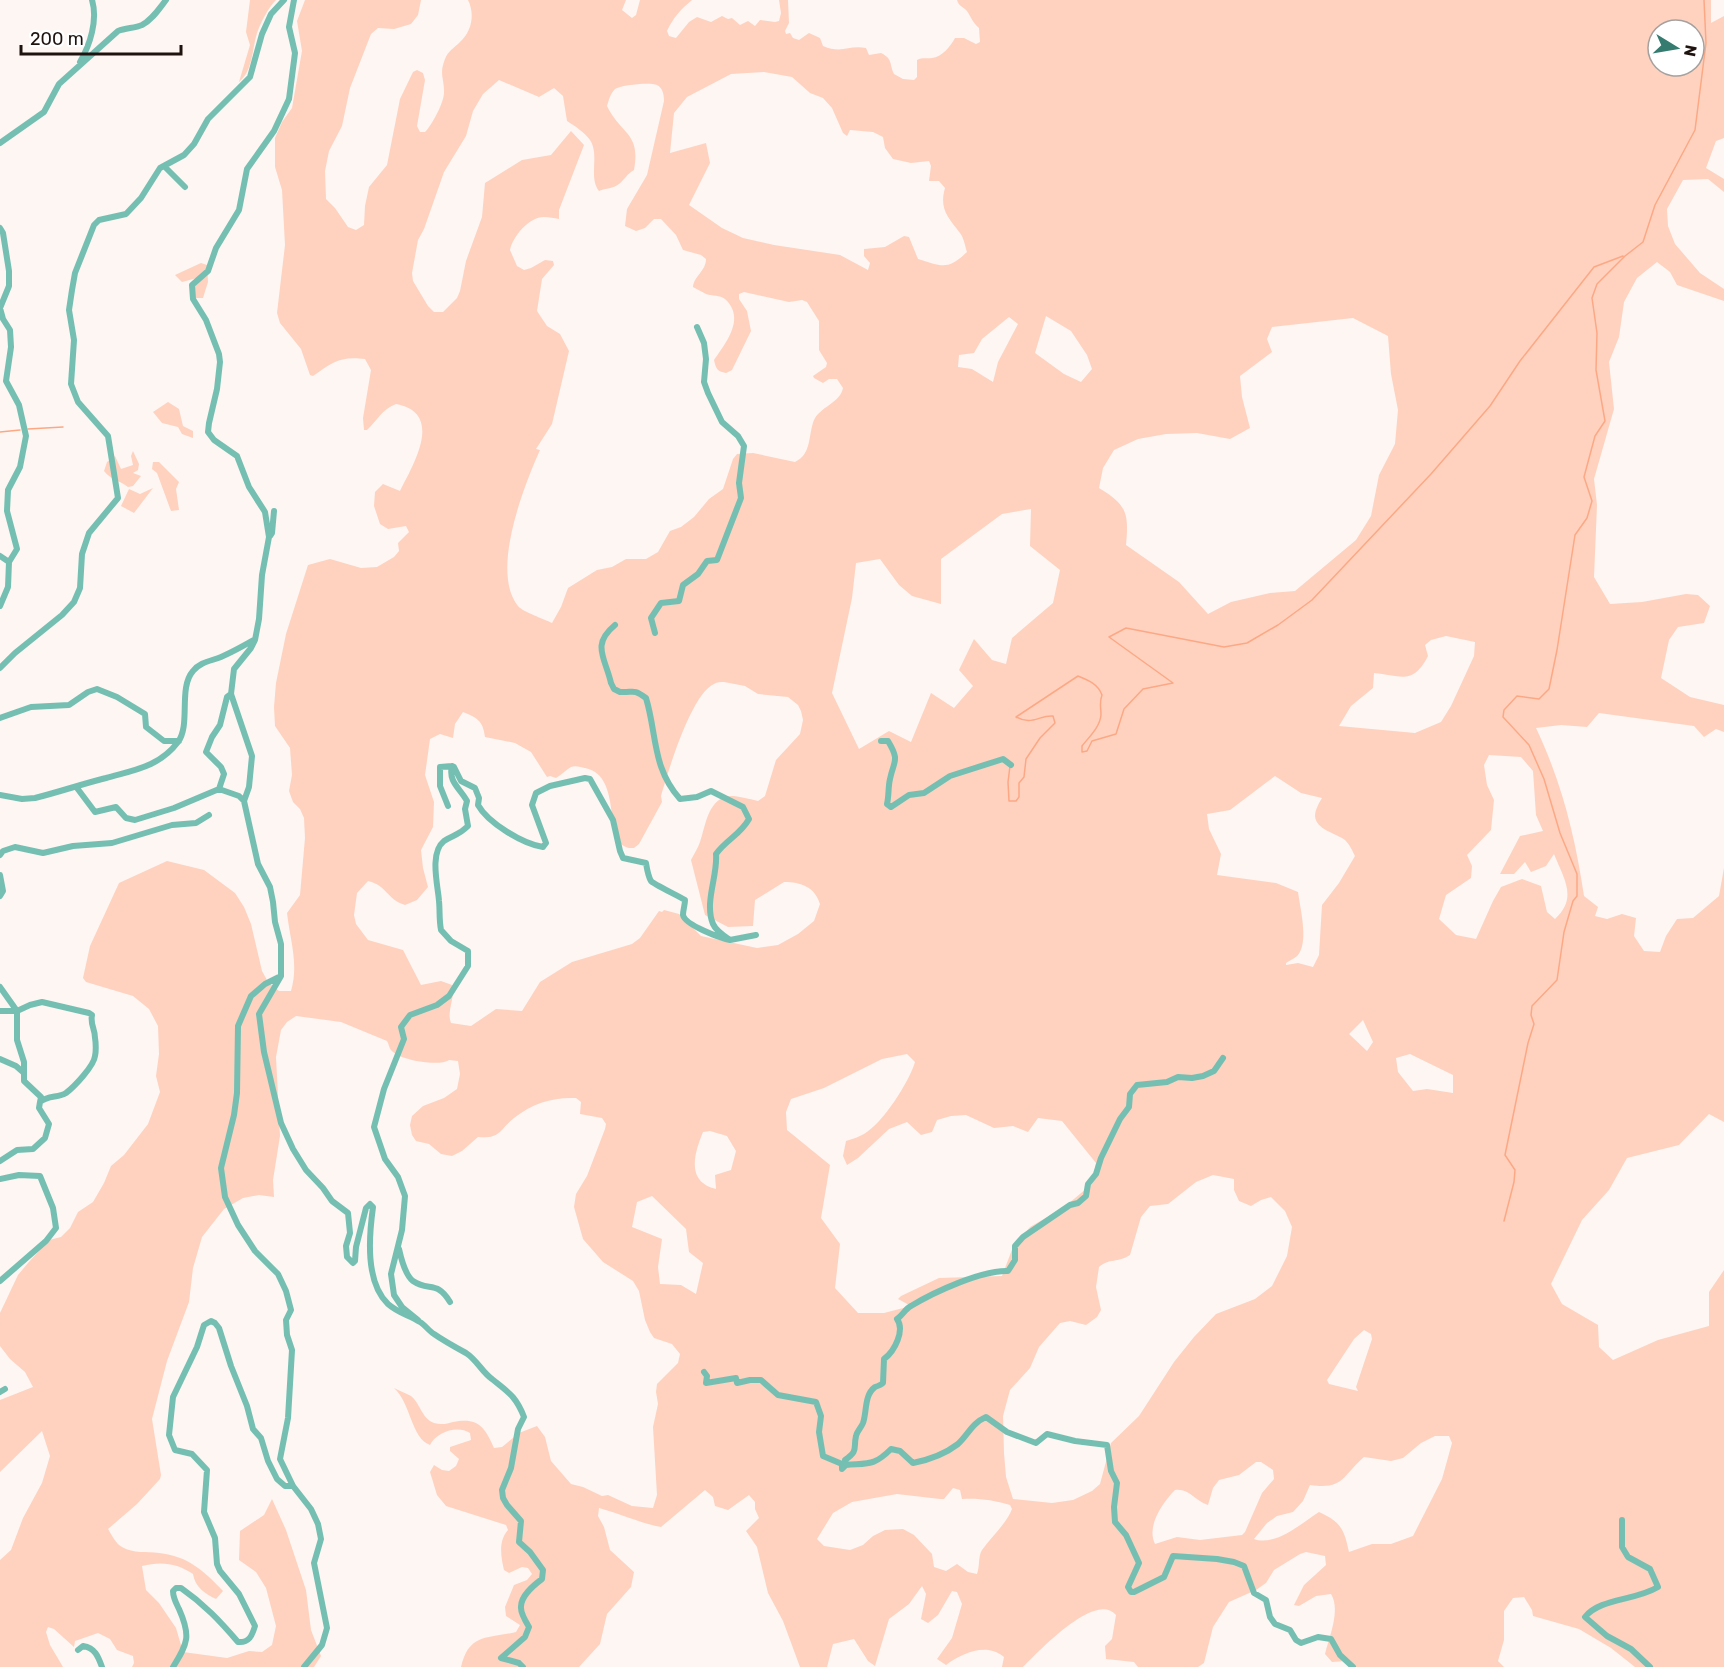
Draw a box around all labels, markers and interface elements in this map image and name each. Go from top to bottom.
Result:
scale bar [21,18,182,56]
north arrow [1646,18,1706,78]
text: 200 m [30,28,84,50]
text: N [1680,43,1701,58]

